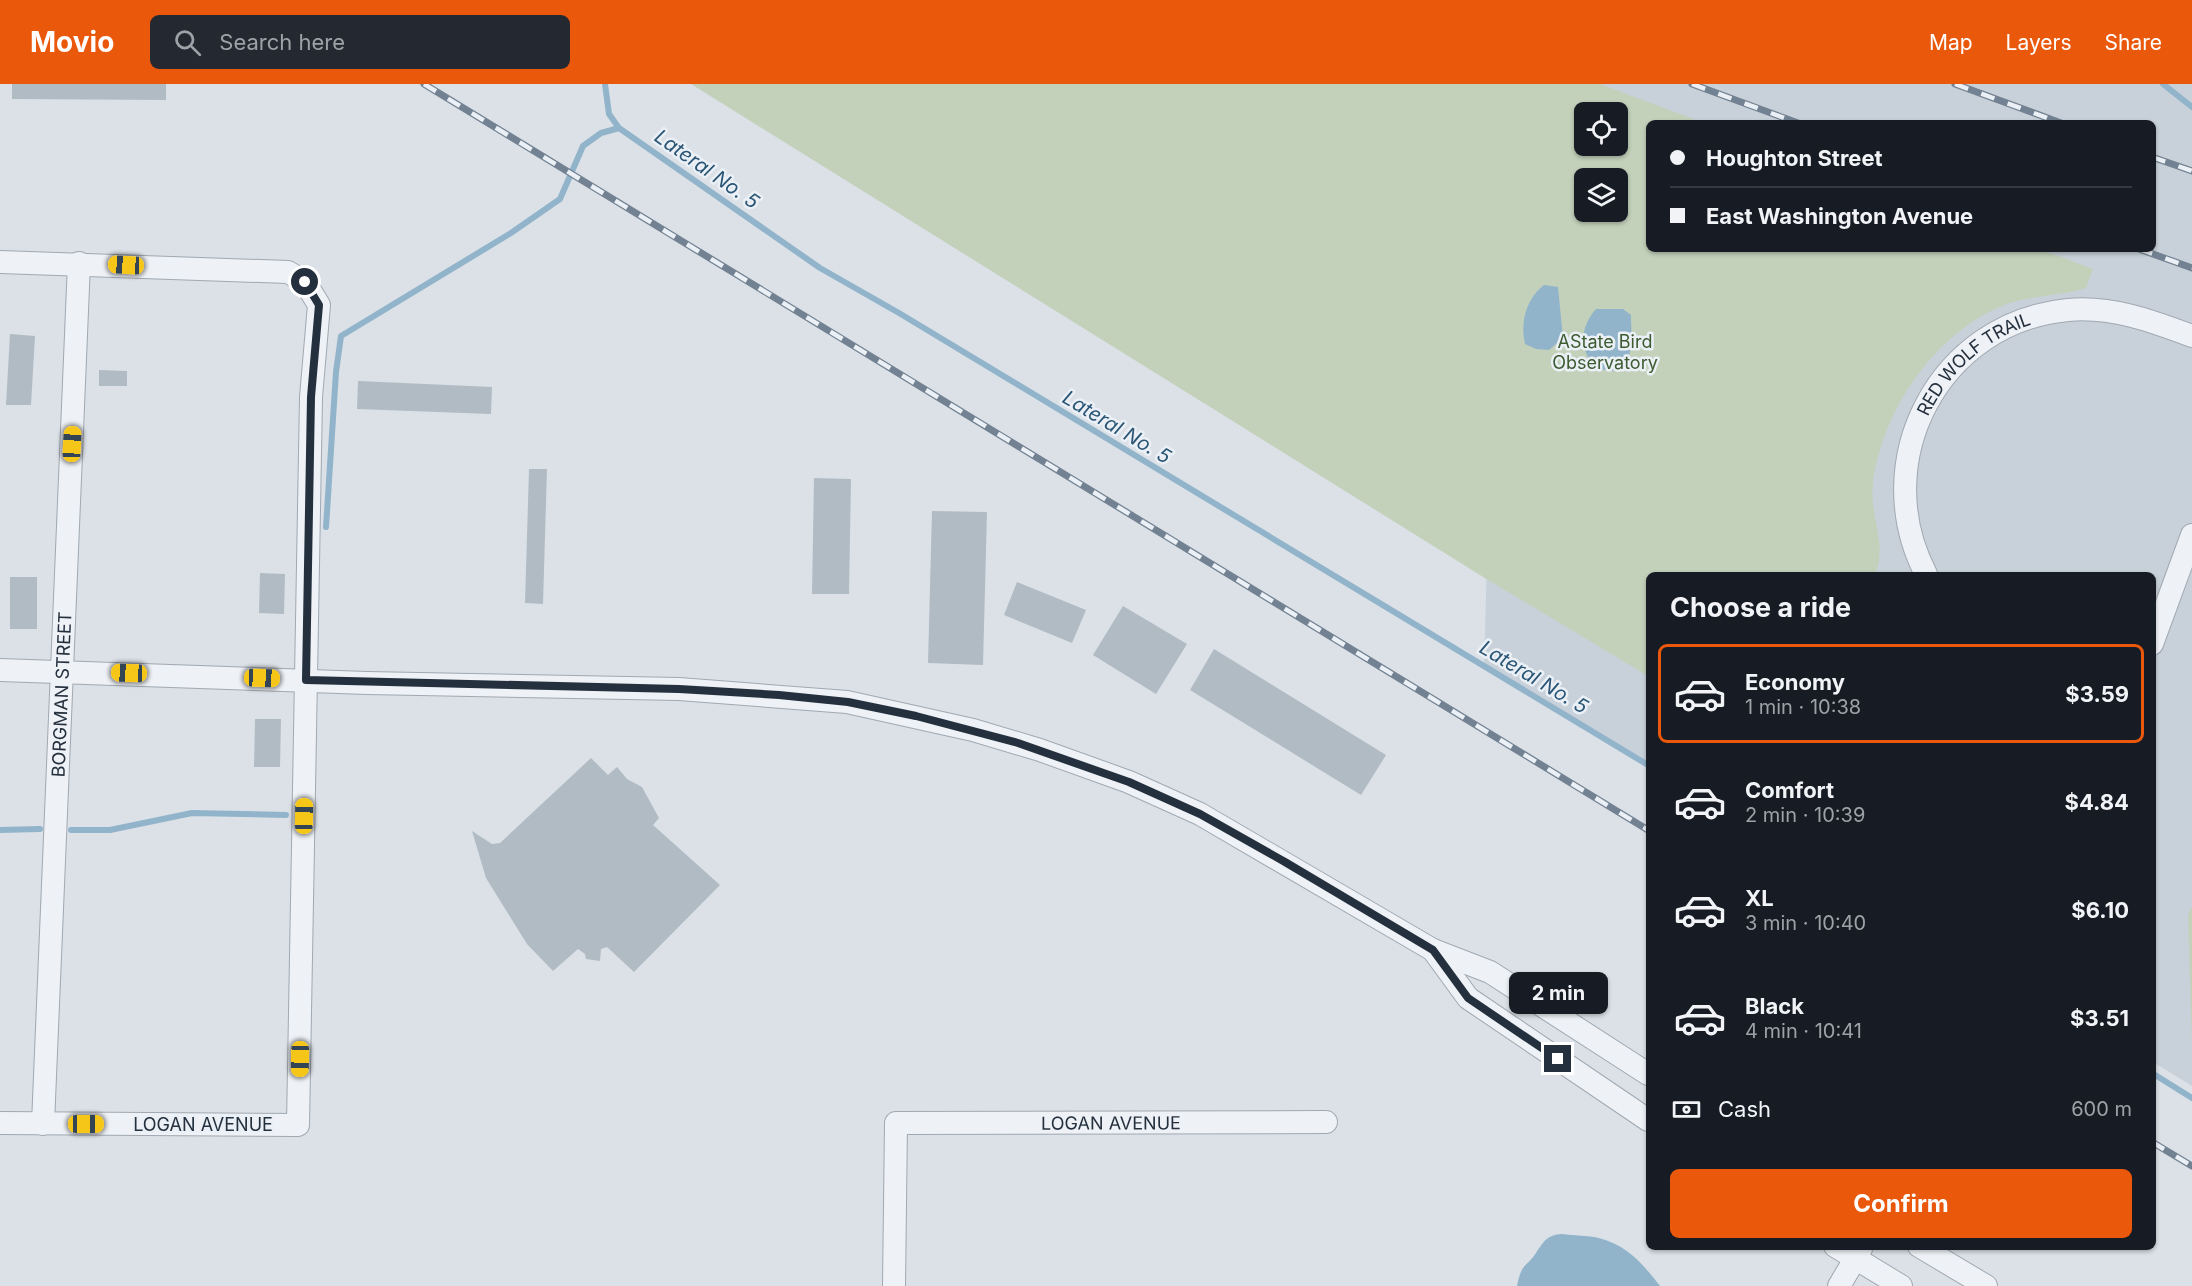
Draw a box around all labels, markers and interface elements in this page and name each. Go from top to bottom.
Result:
search box [150,15,570,69]
text: Movio [30,25,114,59]
icon: search [171,26,204,59]
text: Search here [219,29,345,55]
text: Map [1929,30,1973,55]
text: Layers [2006,30,2072,55]
text: Share [2105,30,2162,55]
map controls [1574,102,1628,222]
button: locate [1574,102,1628,156]
water label: Lateral No. 5 [650,124,764,214]
text: Houghton Street [1706,145,1883,171]
button: layers [1574,168,1628,222]
text: East Washington Avenue [1706,203,1973,229]
car [108,255,144,275]
route start [291,268,318,295]
street label: RED WOLF TRAIL [1912,308,2033,419]
park label: AState Bird Observatory [1552,331,1658,373]
water label: Lateral No. 5 [1059,385,1175,469]
car [62,426,82,462]
text: Choose a ride [1670,591,1851,624]
street label: BORGMAN STREET [47,611,75,778]
water label: Lateral No. 5 [1476,635,1592,719]
car [111,663,147,683]
icon: car [1673,667,1727,721]
car [244,668,280,688]
text: Economy [1745,669,1845,695]
text: $3.59 [2065,681,2129,707]
text: 1 min · 10:38 [1745,695,1861,719]
icon: car [1673,775,1727,829]
text: Comfort [1745,777,1834,803]
text: $4.84 [2065,789,2129,815]
car [295,798,313,834]
text: 2 min · 10:39 [1745,803,1865,827]
icon: car [1673,883,1727,937]
text: XL [1745,885,1774,911]
text: $6.10 [2071,897,2129,923]
text: 3 min · 10:40 [1745,911,1866,935]
callout: 2 min [1508,972,1608,1014]
text: 2 min [1532,981,1585,1005]
icon: car [1673,991,1727,1045]
text: Black [1745,993,1804,1019]
text: $3.51 [2070,1005,2129,1031]
text: 4 min · 10:41 [1745,1019,1862,1043]
car [291,1041,309,1077]
route end [1544,1045,1571,1072]
icon: cash [1670,1093,1703,1126]
text: Cash [1718,1096,1771,1122]
text: 600 m [2071,1097,2132,1121]
street label: LOGAN AVENUE [1041,1112,1181,1133]
street label: LOGAN AVENUE [133,1114,273,1135]
car [68,1115,104,1133]
button: Confirm [1670,1169,2132,1238]

